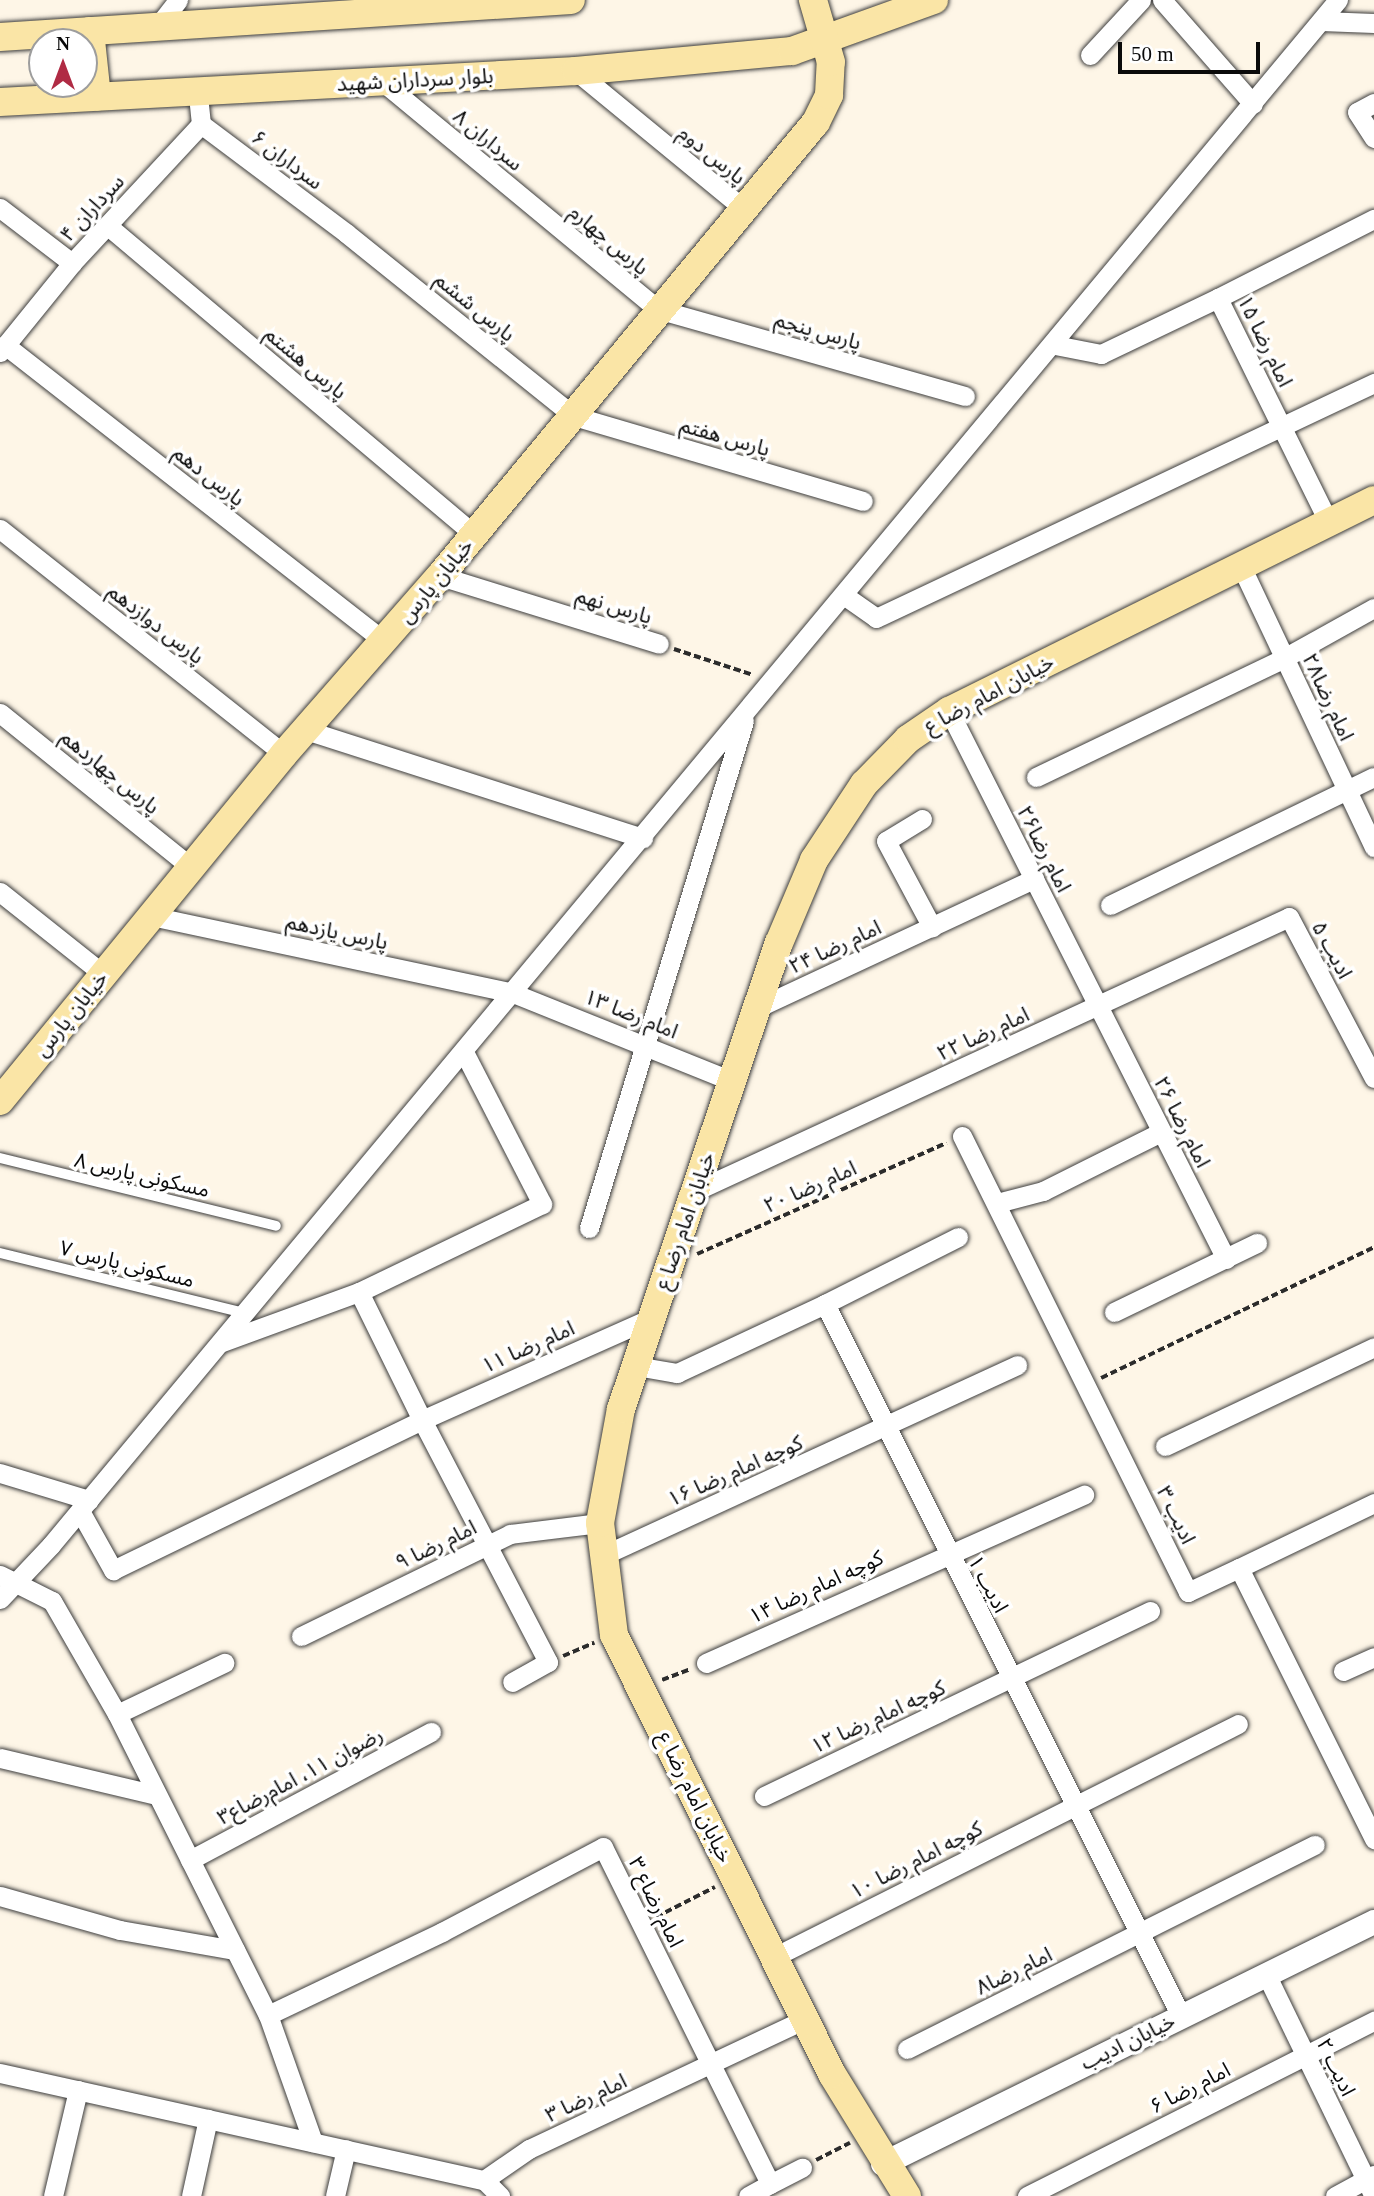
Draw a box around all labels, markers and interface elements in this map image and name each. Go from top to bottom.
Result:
north arrow [28,28,98,98]
scale bar [1122,28,1264,72]
text: N [56,33,70,54]
text: 50 m [1131,42,1174,66]
street label: بلوار سرداران شهید [336,63,494,97]
street label: سرداران ۸ [448,104,528,176]
street label: پارس‌‌ دوم [673,120,751,190]
street label: سرداران ۶ [246,125,328,195]
street label: سرداران ۴ [54,169,130,247]
street label: پارس‌‌ چهارم [564,199,654,281]
street label: پارس‌‌ ششم [430,267,520,347]
street label: ۱۵ امام رضا [1232,291,1298,391]
street label: پارس‌‌ پنجم [772,307,864,355]
street label: پارس‌‌ هشتم [260,321,352,405]
street label: پارس‌‌ هفتم [677,412,773,462]
street label: پارس‌‌ دهم [168,440,250,512]
street label: خیابان پارس [393,534,479,628]
street label: پارس‌‌ دوازدهم [103,579,209,669]
street label: پارس‌‌ نهم [573,583,655,629]
street label: خیابان امام رضا ع [920,649,1058,739]
street label: امام رضا۲۸ [1297,649,1359,745]
street label: پارس‌‌ چهاردهم [55,724,165,820]
street label: امام رضا۲۶ [1011,802,1077,896]
street label: پارس‌‌ یازدهم [284,909,390,955]
street label: امام رضا ۲۴ [785,915,885,979]
street label: ادیب ۵ [1306,917,1358,983]
street label: خیابان پارس [29,966,113,1062]
street label: امام رضا ۱۳ [580,984,682,1044]
street label: امام رضا ۲۲ [933,1002,1033,1066]
street label: امام رضا ۲۶ [1148,1072,1216,1172]
street label: مسکونی پارس ۸ [72,1147,212,1203]
street label: خیابان امام رضا ع [650,1149,720,1293]
street label: امام رضا ۲۰ [760,1155,860,1219]
street label: مسکونی ‌پارس ۷ [57,1235,197,1293]
street label: امام رضا ۱۱ [478,1315,578,1379]
street label: کوچه امام رضا ۱۶ [663,1430,807,1512]
street label: ادیب ۳ [1151,1482,1201,1548]
street label: امام رضا ۹ [391,1515,481,1575]
street label: کوچه امام رضا ۱۴ [745,1545,887,1629]
street label: ادیب ۱ [962,1551,1014,1617]
street label: کوچه امام رضا ۱۲ [807,1675,949,1759]
street label: رضوان ۱۱، امام‌رضا‌ع‌۳ [213,1722,387,1830]
street label: خیابان امام رضا ع [652,1727,738,1867]
street label: کوچه امام رضا ۱۰ [846,1816,986,1904]
street label: امام رضا‌ع ۳ [623,1853,689,1951]
street label: امام رضا۸ [972,1942,1056,2000]
street label: خیابان ادیب [1077,2008,1179,2076]
street label: ادیب ۲ [1311,2034,1361,2100]
street label: امام رضا ۶ [1146,2057,1234,2119]
street label: امام رضا ۳ [541,2068,631,2128]

